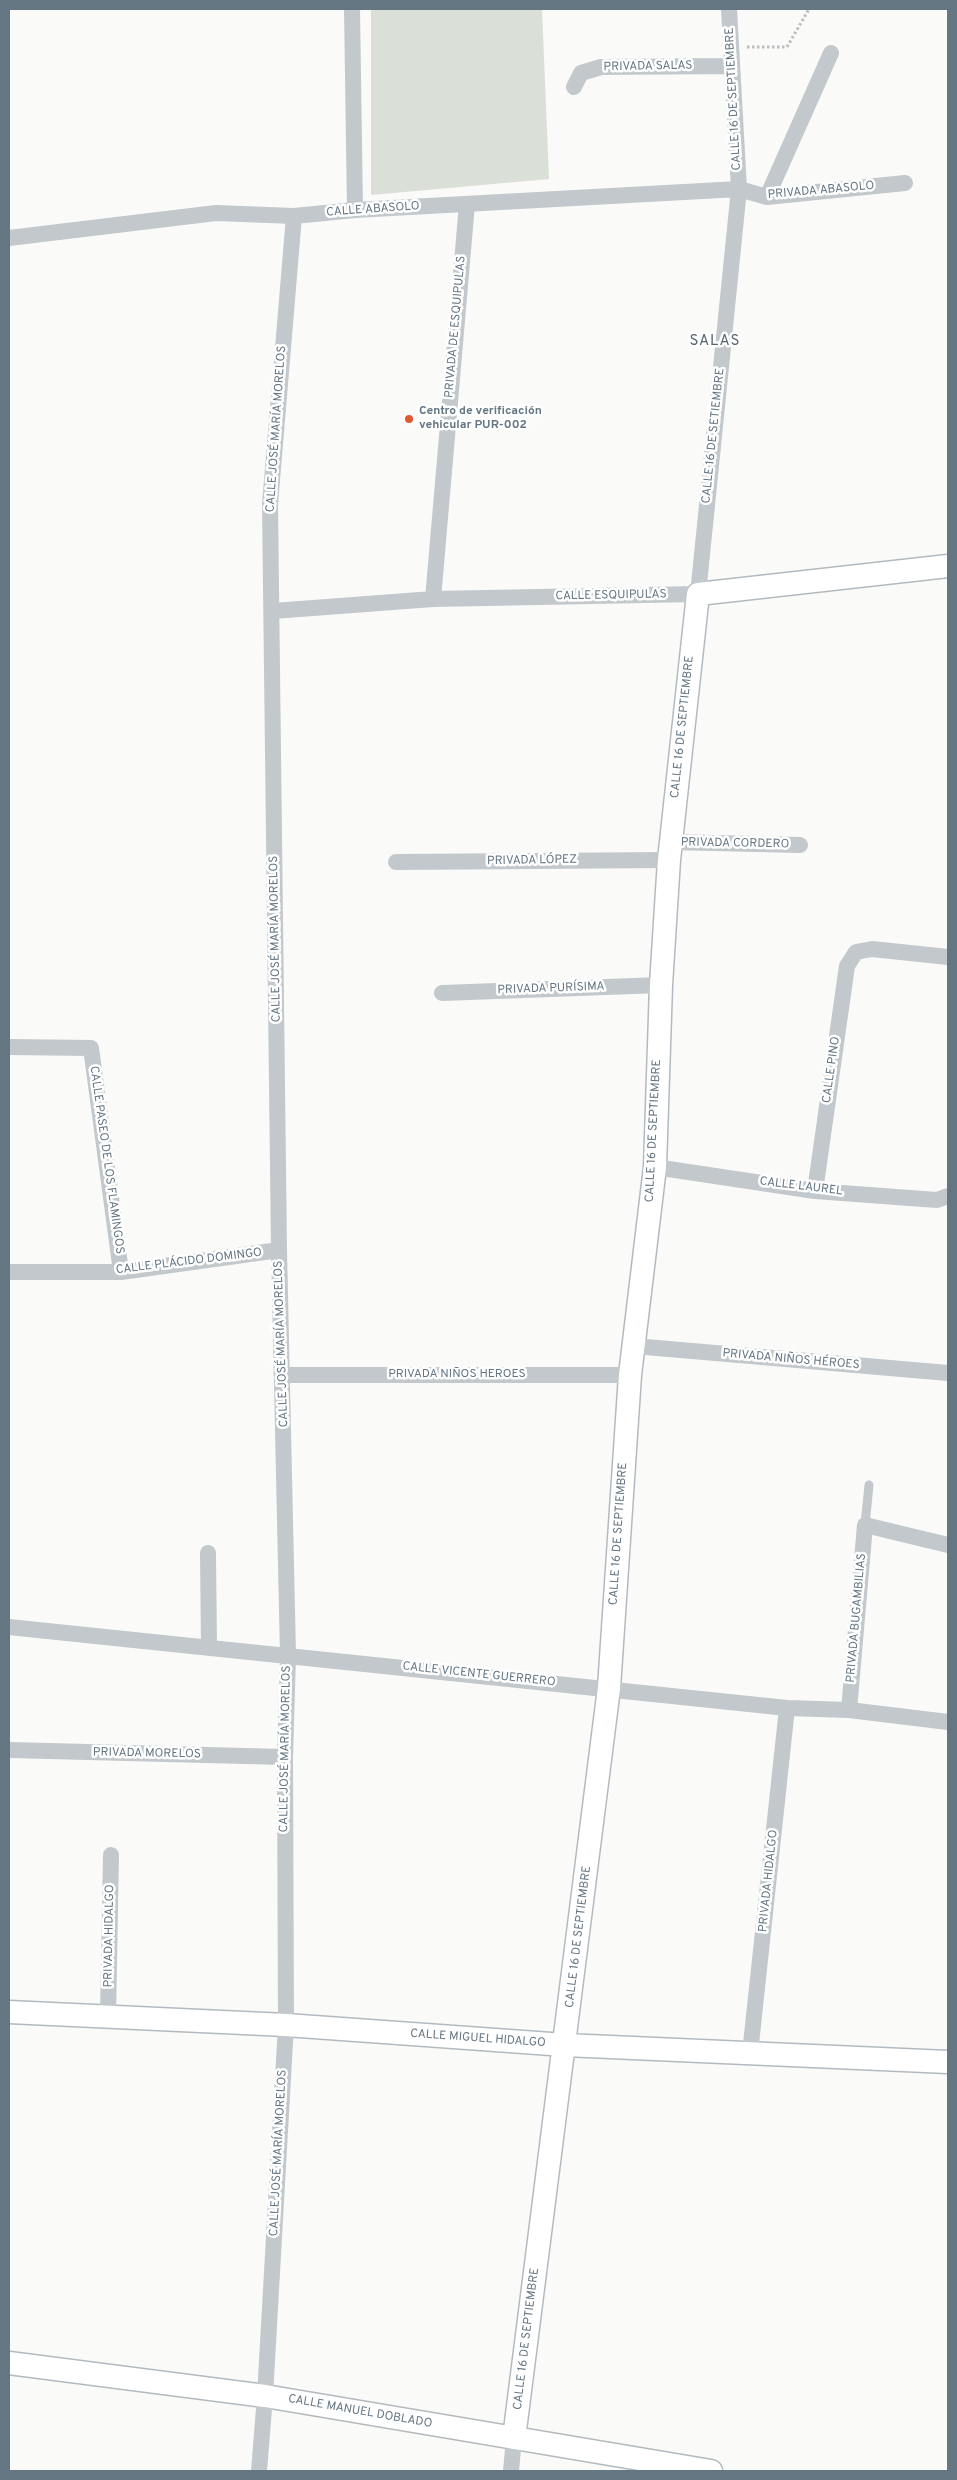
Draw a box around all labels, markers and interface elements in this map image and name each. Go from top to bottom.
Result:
street label: CALLE 16 DE SEPTIEMBRE [723,27,745,171]
street label: PRIVADA SALAS [603,59,693,75]
street label: PRIVADA ABASOLO [767,179,875,203]
street label: CALLE ABASOLO [326,200,420,220]
street label: PRIVADA DE ESQUIPULAS [443,255,469,399]
district label: SALAS [689,333,741,351]
street label: CALLE JOSÉ MARÍA MORELOS [264,345,290,513]
street label: CALLE 16 DE SETIEMBRE [700,368,728,504]
place label: Centro de verificación vehicular PUR-002 [419,405,542,433]
marker: Centro de verificación vehicular PUR-002 [403,413,415,425]
street label: CALLE ESQUIPULAS [555,588,667,604]
street label: CALLE 16 DE SEPTIEMBRE [668,655,698,799]
street label: PRIVADA CORDERO [681,836,789,852]
street label: PRIVADA LÓPEZ [487,853,577,869]
street label: CALLE JOSÉ MARÍA MORELOS [267,855,285,1023]
street label: PRIVADA PURÍSIMA [497,980,605,998]
street label: CALLE PINO [820,1036,844,1104]
street label: CALLE 16 DE SEPTIEMBRE [643,1059,665,1203]
street label: CALLE PASEO DE LOS FLAMINGOS [86,1065,126,1255]
street label: CALLE LAUREL [759,1175,843,1199]
street label: CALLE PLÁCIDO DOMINGO [115,1246,263,1278]
street label: CALLE JOSÉ MARÍA MORELOS [272,1260,292,1428]
street label: PRIVADA NIÑOS HÉROES [722,1347,860,1373]
street label: PRIVADA NIÑOS HEROES [388,1368,526,1382]
street label: CALLE 16 DE SEPTIEMBRE [607,1462,631,1606]
street label: PRIVADA BUGAMBILIAS [844,1553,870,1683]
street label: CALLE VICENTE GUERRERO [402,1660,556,1690]
street label: CALLE JOSÉ MARÍA MORELOS [277,1665,295,1833]
street label: PRIVADA MORELOS [93,1746,201,1762]
street label: PRIVADA HIDALGO [756,1829,782,1933]
street label: CALLE 16 DE SEPTIEMBRE [563,1865,595,2009]
street label: PRIVADA HIDALGO [102,1884,118,1988]
street label: CALLE MIGUEL HIDALGO [410,2027,546,2051]
street label: CALLE JOSÉ MARÍA MORELOS [267,2069,291,2237]
street label: CALLE 16 DE SEPTIEMBRE [511,2267,543,2411]
street label: CALLE MANUEL DOBLADO [287,2392,433,2432]

